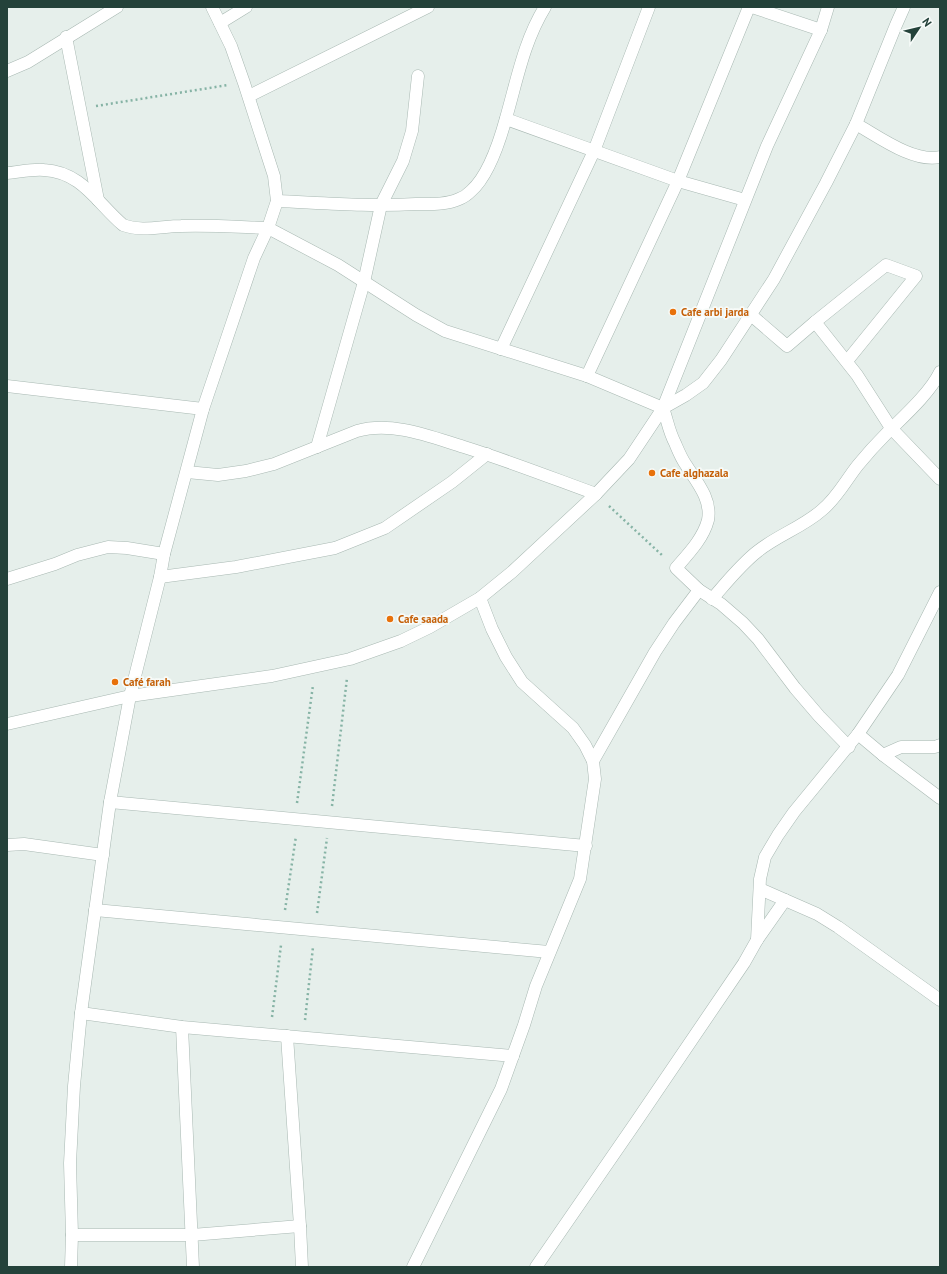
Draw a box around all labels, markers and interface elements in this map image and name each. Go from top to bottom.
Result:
north arrow [899,8,939,48]
text: N [919,15,935,29]
place label: Cafe arbi jarda [681,305,749,319]
marker: Cafe arbi jarda [668,307,678,317]
place label: Cafe alghazala [660,466,729,480]
marker: Cafe alghazala [647,468,657,478]
place label: Cafe saada [398,612,448,626]
marker: Cafe saada [385,614,395,624]
place label: Café farah [123,675,171,689]
marker: Café farah [110,677,120,687]

